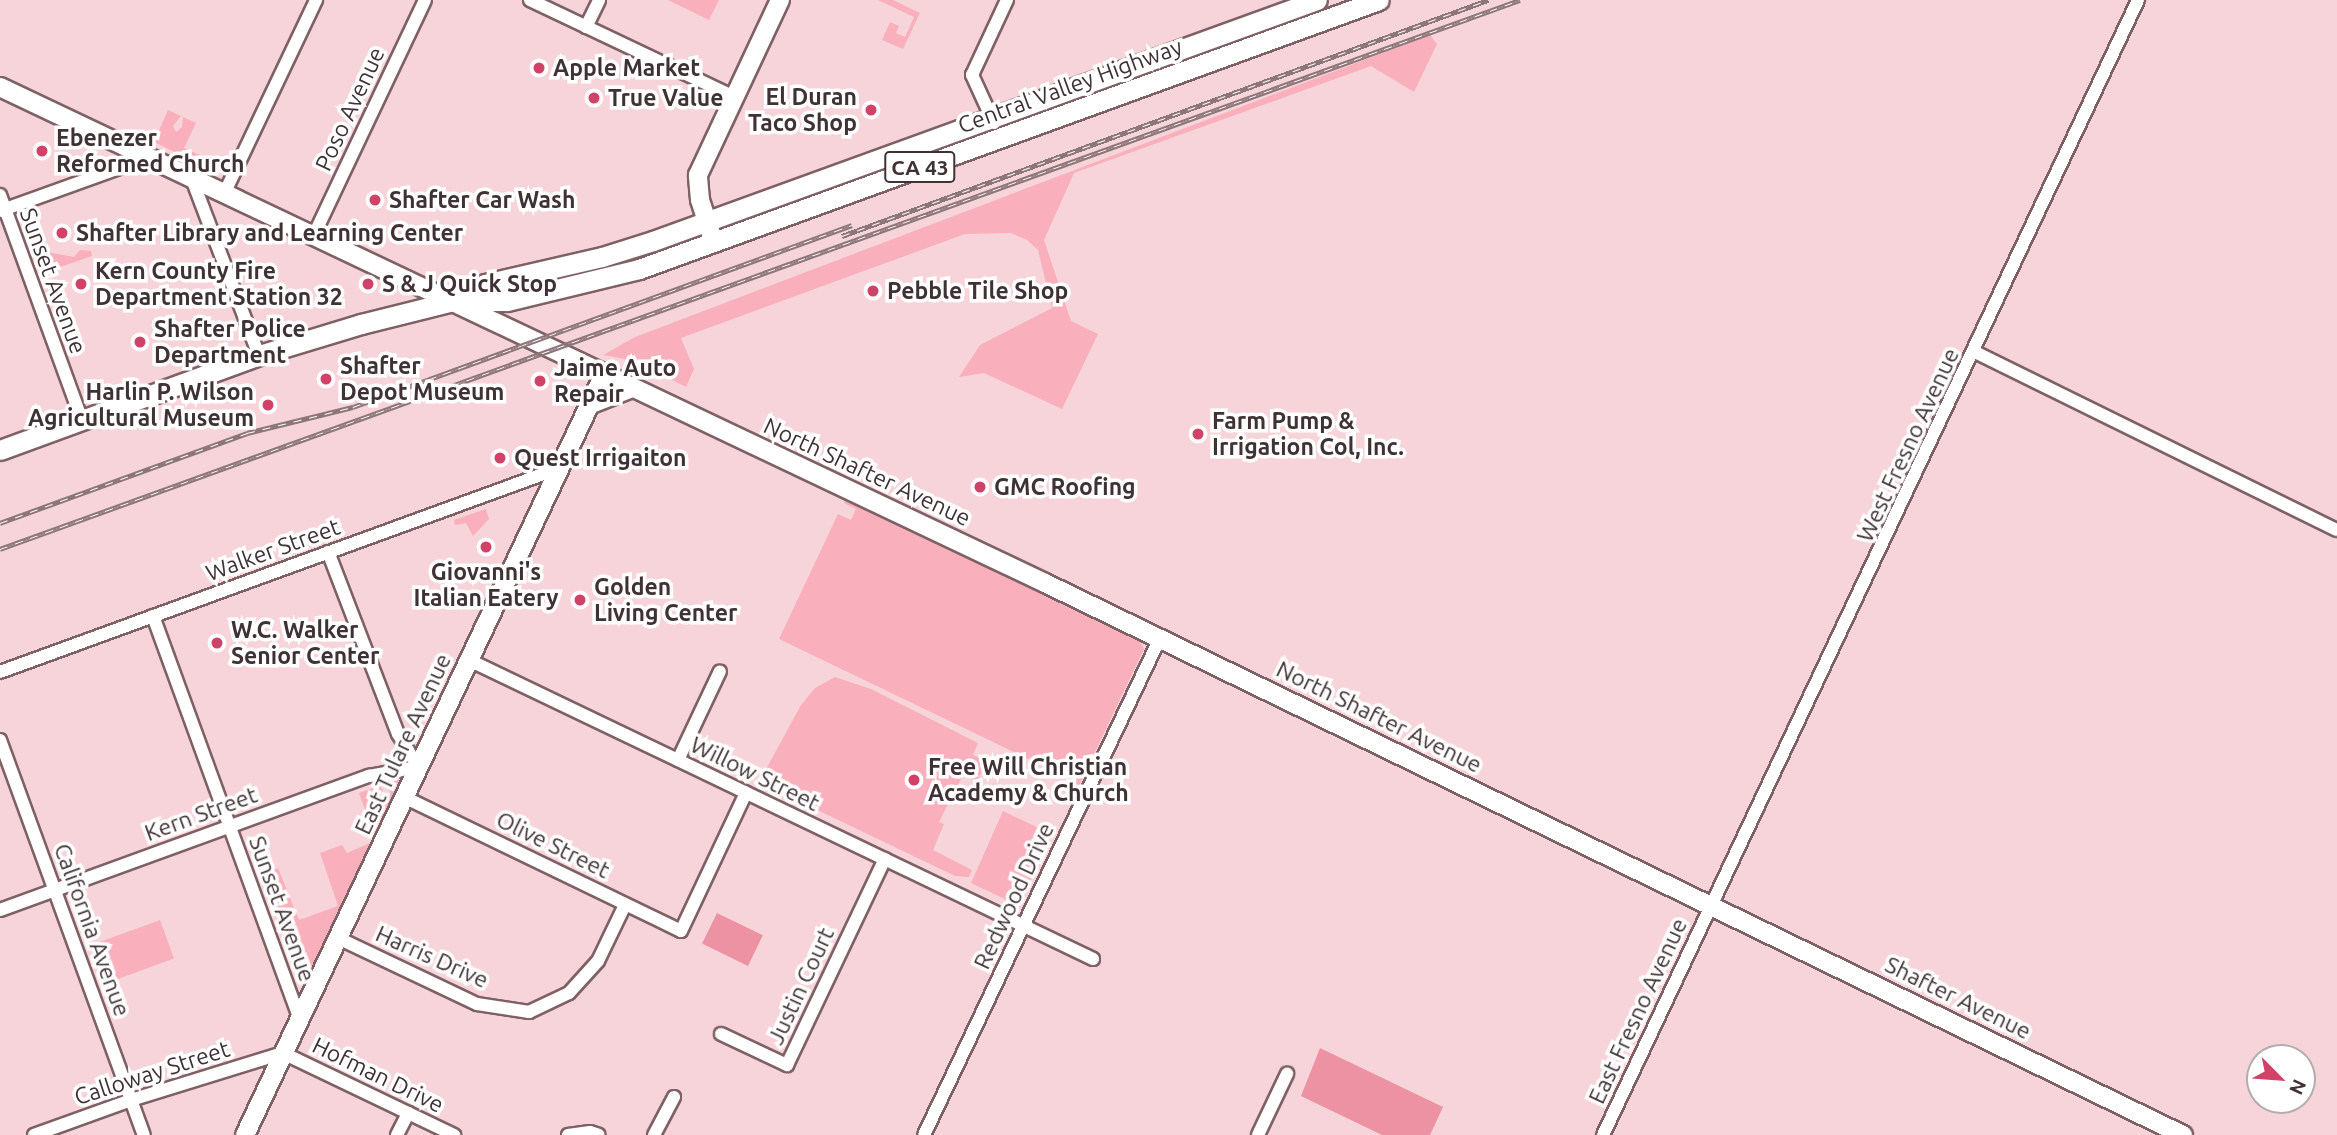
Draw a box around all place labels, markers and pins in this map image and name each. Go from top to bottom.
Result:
place label: Apple Market [553,54,700,82]
marker: Apple Market [531,60,547,76]
place label: El Duran Taco Shop [748,83,857,137]
place label: True Value [608,84,723,112]
marker: True Value [586,90,602,106]
marker: El Duran Taco Shop [863,102,879,118]
place label: Ebenezer Reformed Church [56,124,244,178]
marker: Ebenezer Reformed Church [34,143,50,159]
place label: Shafter Car Wash [389,186,575,214]
marker: Shafter Car Wash [367,192,383,208]
place label: Shafter Library and Learning Center [76,219,463,247]
marker: Shafter Library and Learning Center [54,225,70,241]
place label: Kern County Fire Department Station 32 [95,257,343,311]
place label: S & J Quick Stop [382,270,557,298]
marker: Kern County Fire Department Station 32 [73,276,89,292]
marker: S & J Quick Stop [360,276,376,292]
place label: Pebble Tile Shop [887,277,1068,305]
marker: Pebble Tile Shop [865,283,881,299]
place label: Shafter Police Department [154,315,306,369]
marker: Shafter Police Department [132,334,148,350]
place label: Shafter Depot Museum [340,352,504,406]
place label: Jaime Auto Repair [554,354,676,408]
marker: Shafter Depot Museum [318,371,334,387]
marker: Jaime Auto Repair [532,373,548,389]
place label: Harlin P. Wilson Agricultural Museum [28,378,254,432]
marker: Harlin P. Wilson Agricultural Museum [260,397,276,413]
place label: Farm Pump & Irrigation Col, Inc. [1212,407,1404,461]
marker: Farm Pump & Irrigation Col, Inc. [1190,426,1206,442]
place label: Quest Irrigaiton [514,444,687,472]
marker: Quest Irrigaiton [492,450,508,466]
place label: GMC Roofing [994,473,1136,501]
marker: GMC Roofing [972,479,988,495]
marker: Giovanni's Italian Eatery [478,539,494,555]
place label: Giovanni's Italian Eatery [414,558,558,612]
place label: Golden Living Center [594,573,737,627]
marker: Golden Living Center [572,592,588,608]
place label: W.C. Walker Senior Center [231,616,379,670]
marker: W.C. Walker Senior Center [209,635,225,651]
place label: Free Will Christian Academy & Church [928,753,1129,807]
marker: Free Will Christian Academy & Church [906,772,922,788]

